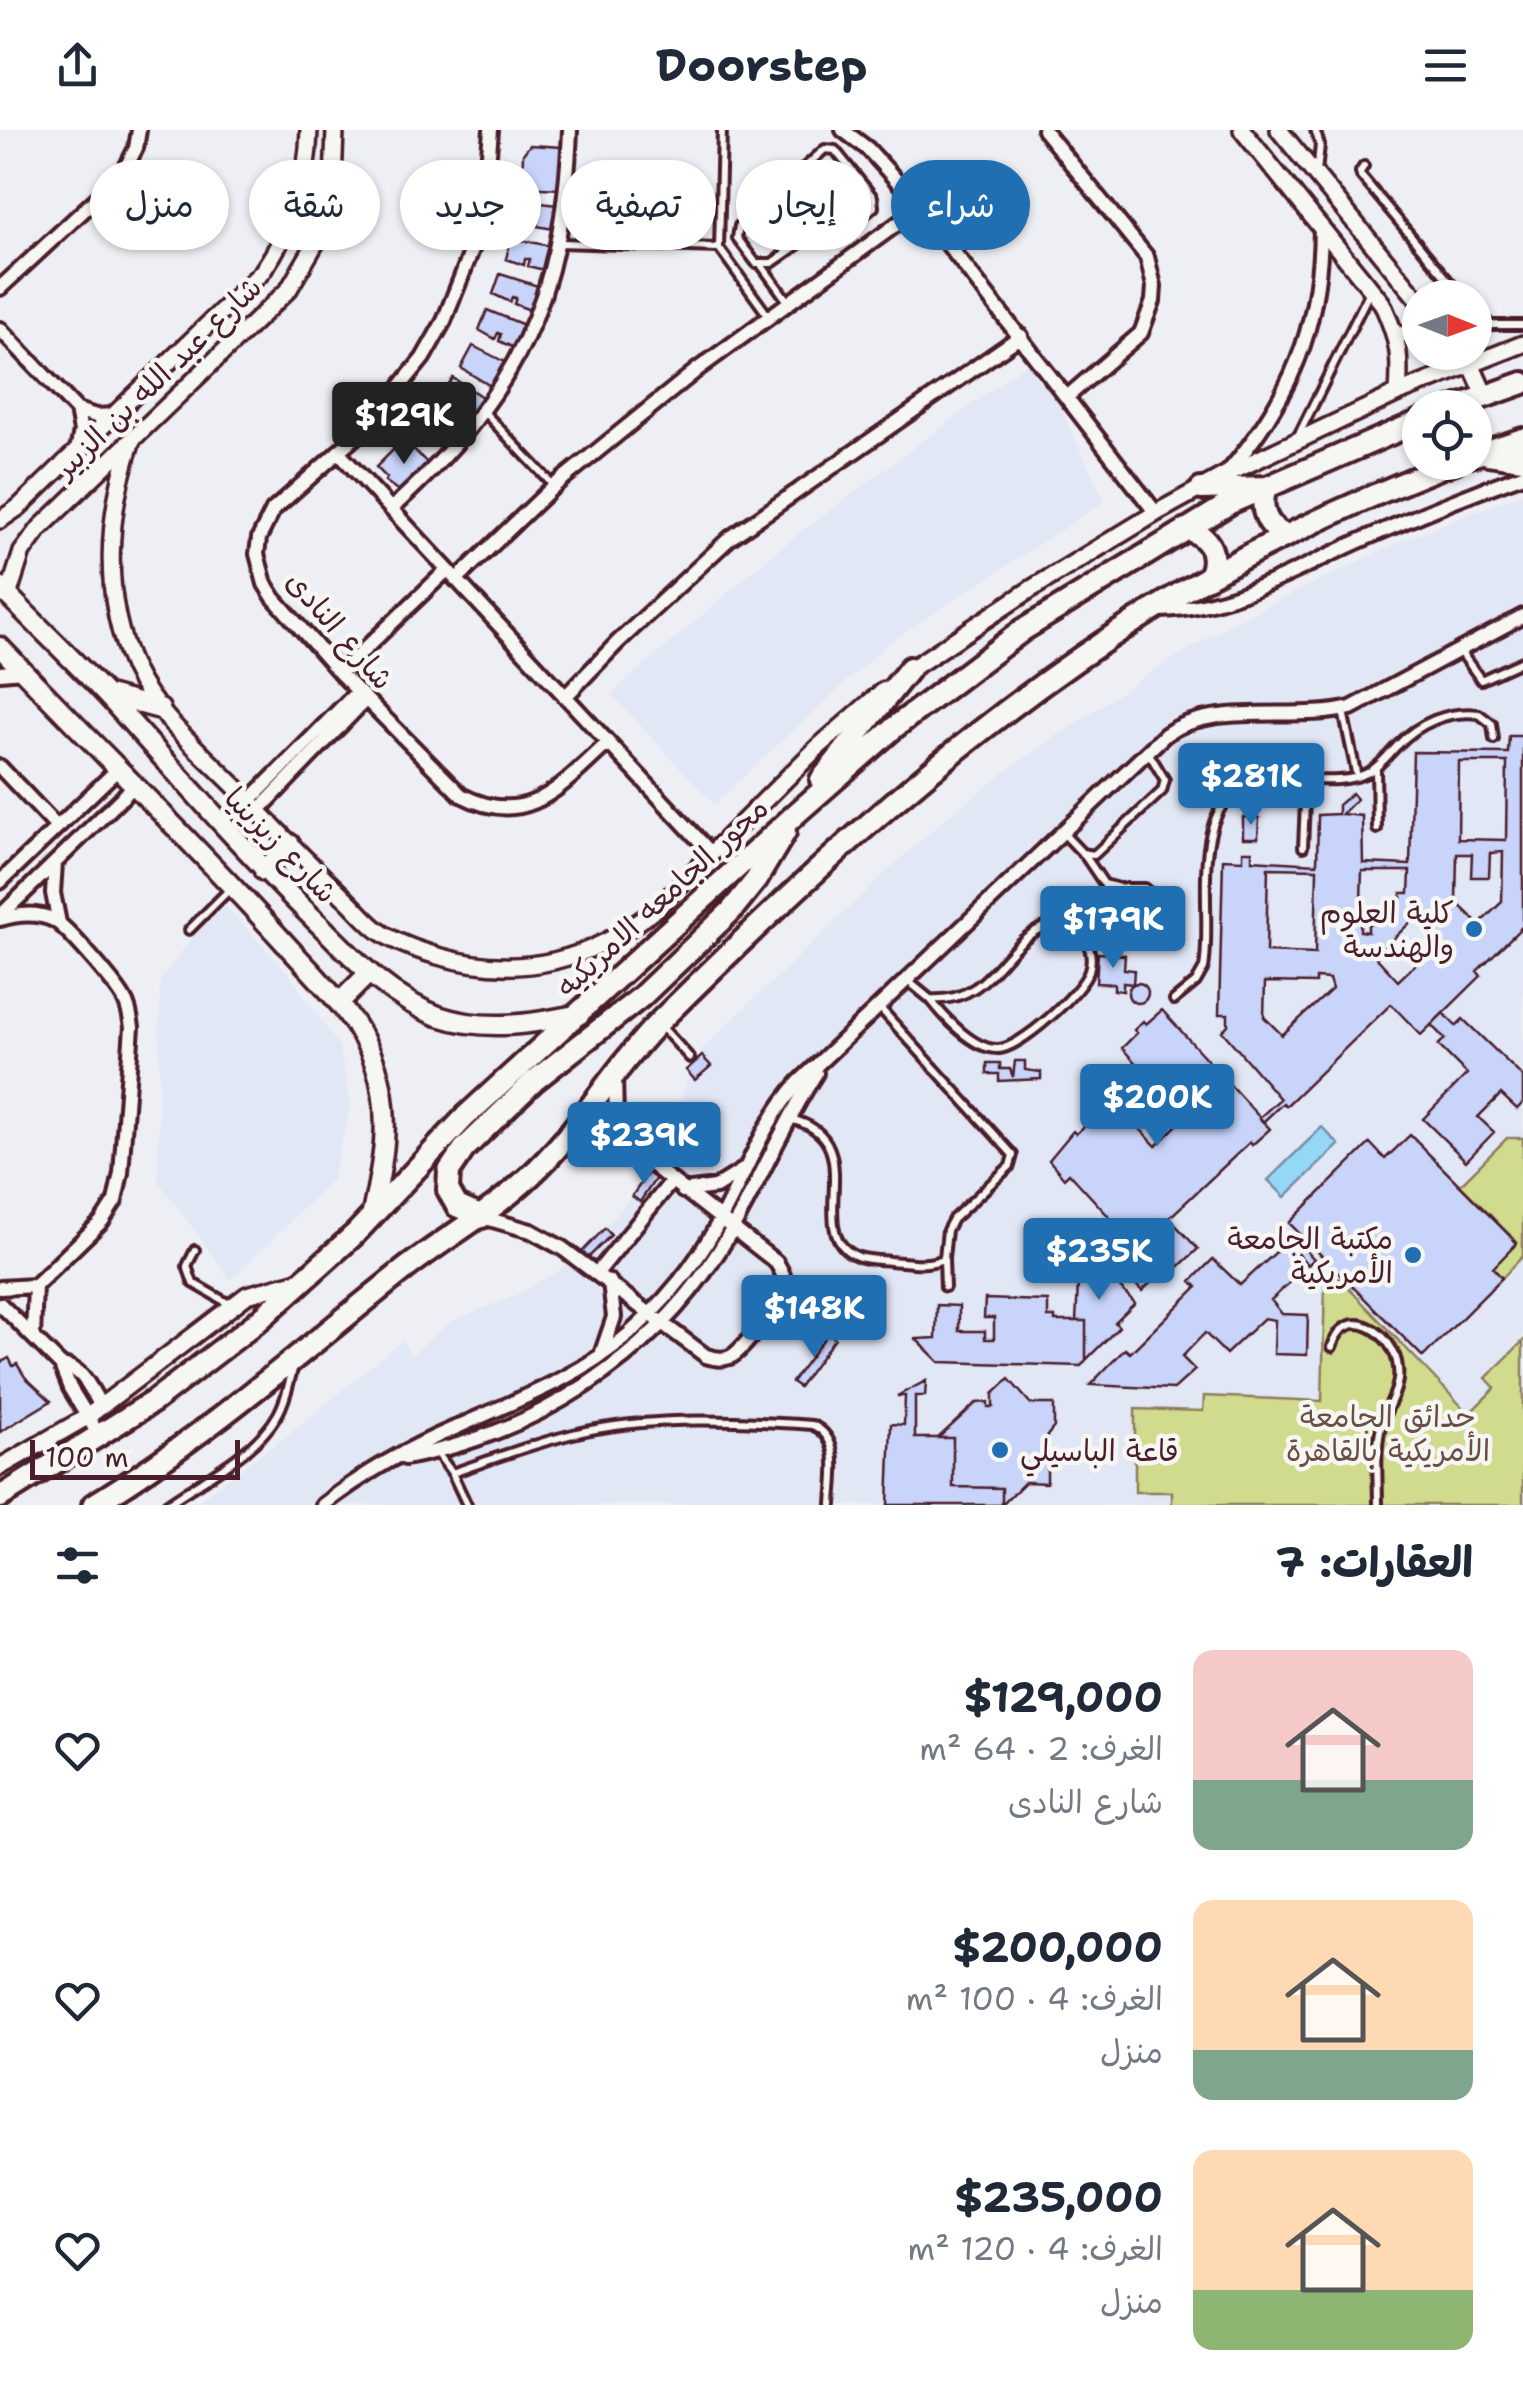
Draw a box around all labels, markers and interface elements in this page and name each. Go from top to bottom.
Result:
text: Doorstep [656,35,867,95]
icon: share [50,38,105,93]
icon: menu [1418,38,1473,93]
chip: منزل [90,160,229,250]
chip: شقة [249,160,380,250]
chip: جديد [400,160,541,250]
chip: تصفية [561,160,716,250]
chip: إيجار [736,160,871,250]
chip: شراء [891,160,1030,250]
street label: شارع عبد الله بن الزبير [43,267,271,490]
north arrow [1402,280,1492,370]
map controls [1402,280,1492,480]
pin: $129K [334,382,474,467]
button: locate [1402,390,1492,480]
text: $129K [354,393,454,436]
street label: شارع النادى [276,562,403,699]
pin: $281K [1181,743,1321,828]
text: $281K [1200,754,1302,797]
street label: شارع زيزينيا [215,778,347,913]
street label: محور الجامعه الامريكيه [547,788,777,1006]
pin: $179K [1043,886,1183,971]
place label: كلية العلوم والهندسة [1320,892,1454,967]
text: $179K [1062,897,1164,940]
marker: كلية العلوم والهندسة [1463,918,1485,940]
pin: $200K [1087,1064,1227,1149]
text: $200K [1102,1075,1212,1118]
pin: $239K [574,1102,714,1187]
text: $239K [590,1113,698,1156]
pin: $235K [1029,1218,1169,1303]
place label: مكتبة الجامعة الأمريكية [1228,1218,1393,1293]
text: $235K [1045,1229,1153,1272]
marker: مكتبة الجامعة الأمريكية [1402,1244,1424,1266]
pin: $148K [744,1275,884,1360]
text: $148K [763,1286,865,1329]
park label: حدائق الجامعة الأمريكية بالقاهرة [1286,1396,1490,1471]
place label: قاعة الباسيلي [1020,1430,1179,1477]
scale bar [30,1435,240,1480]
text: 100 m [45,1438,129,1476]
marker: قاعة الباسيلي [989,1439,1011,1461]
text: العقارات: 7 [1275,1534,1473,1590]
icon: filters [50,1538,105,1593]
text: $129,000 [963,1669,1163,1725]
icon: home [1273,1690,1393,1810]
icon: heart [50,1723,105,1778]
text: الغرف: 2 · 64 m² [919,1727,1163,1770]
text: شارع النادى [1008,1780,1163,1823]
text: $200,000 [952,1919,1163,1975]
icon: home [1273,1940,1393,2060]
icon: heart [50,1973,105,2028]
text: الغرف: 4 · 100 m² [906,1977,1163,2020]
text: منزل [1100,2030,1163,2073]
text: $235,000 [954,2169,1163,2225]
icon: home [1273,2190,1393,2310]
icon: heart [50,2223,105,2278]
text: الغرف: 4 · 120 m² [907,2227,1163,2270]
text: منزل [1100,2280,1163,2323]

